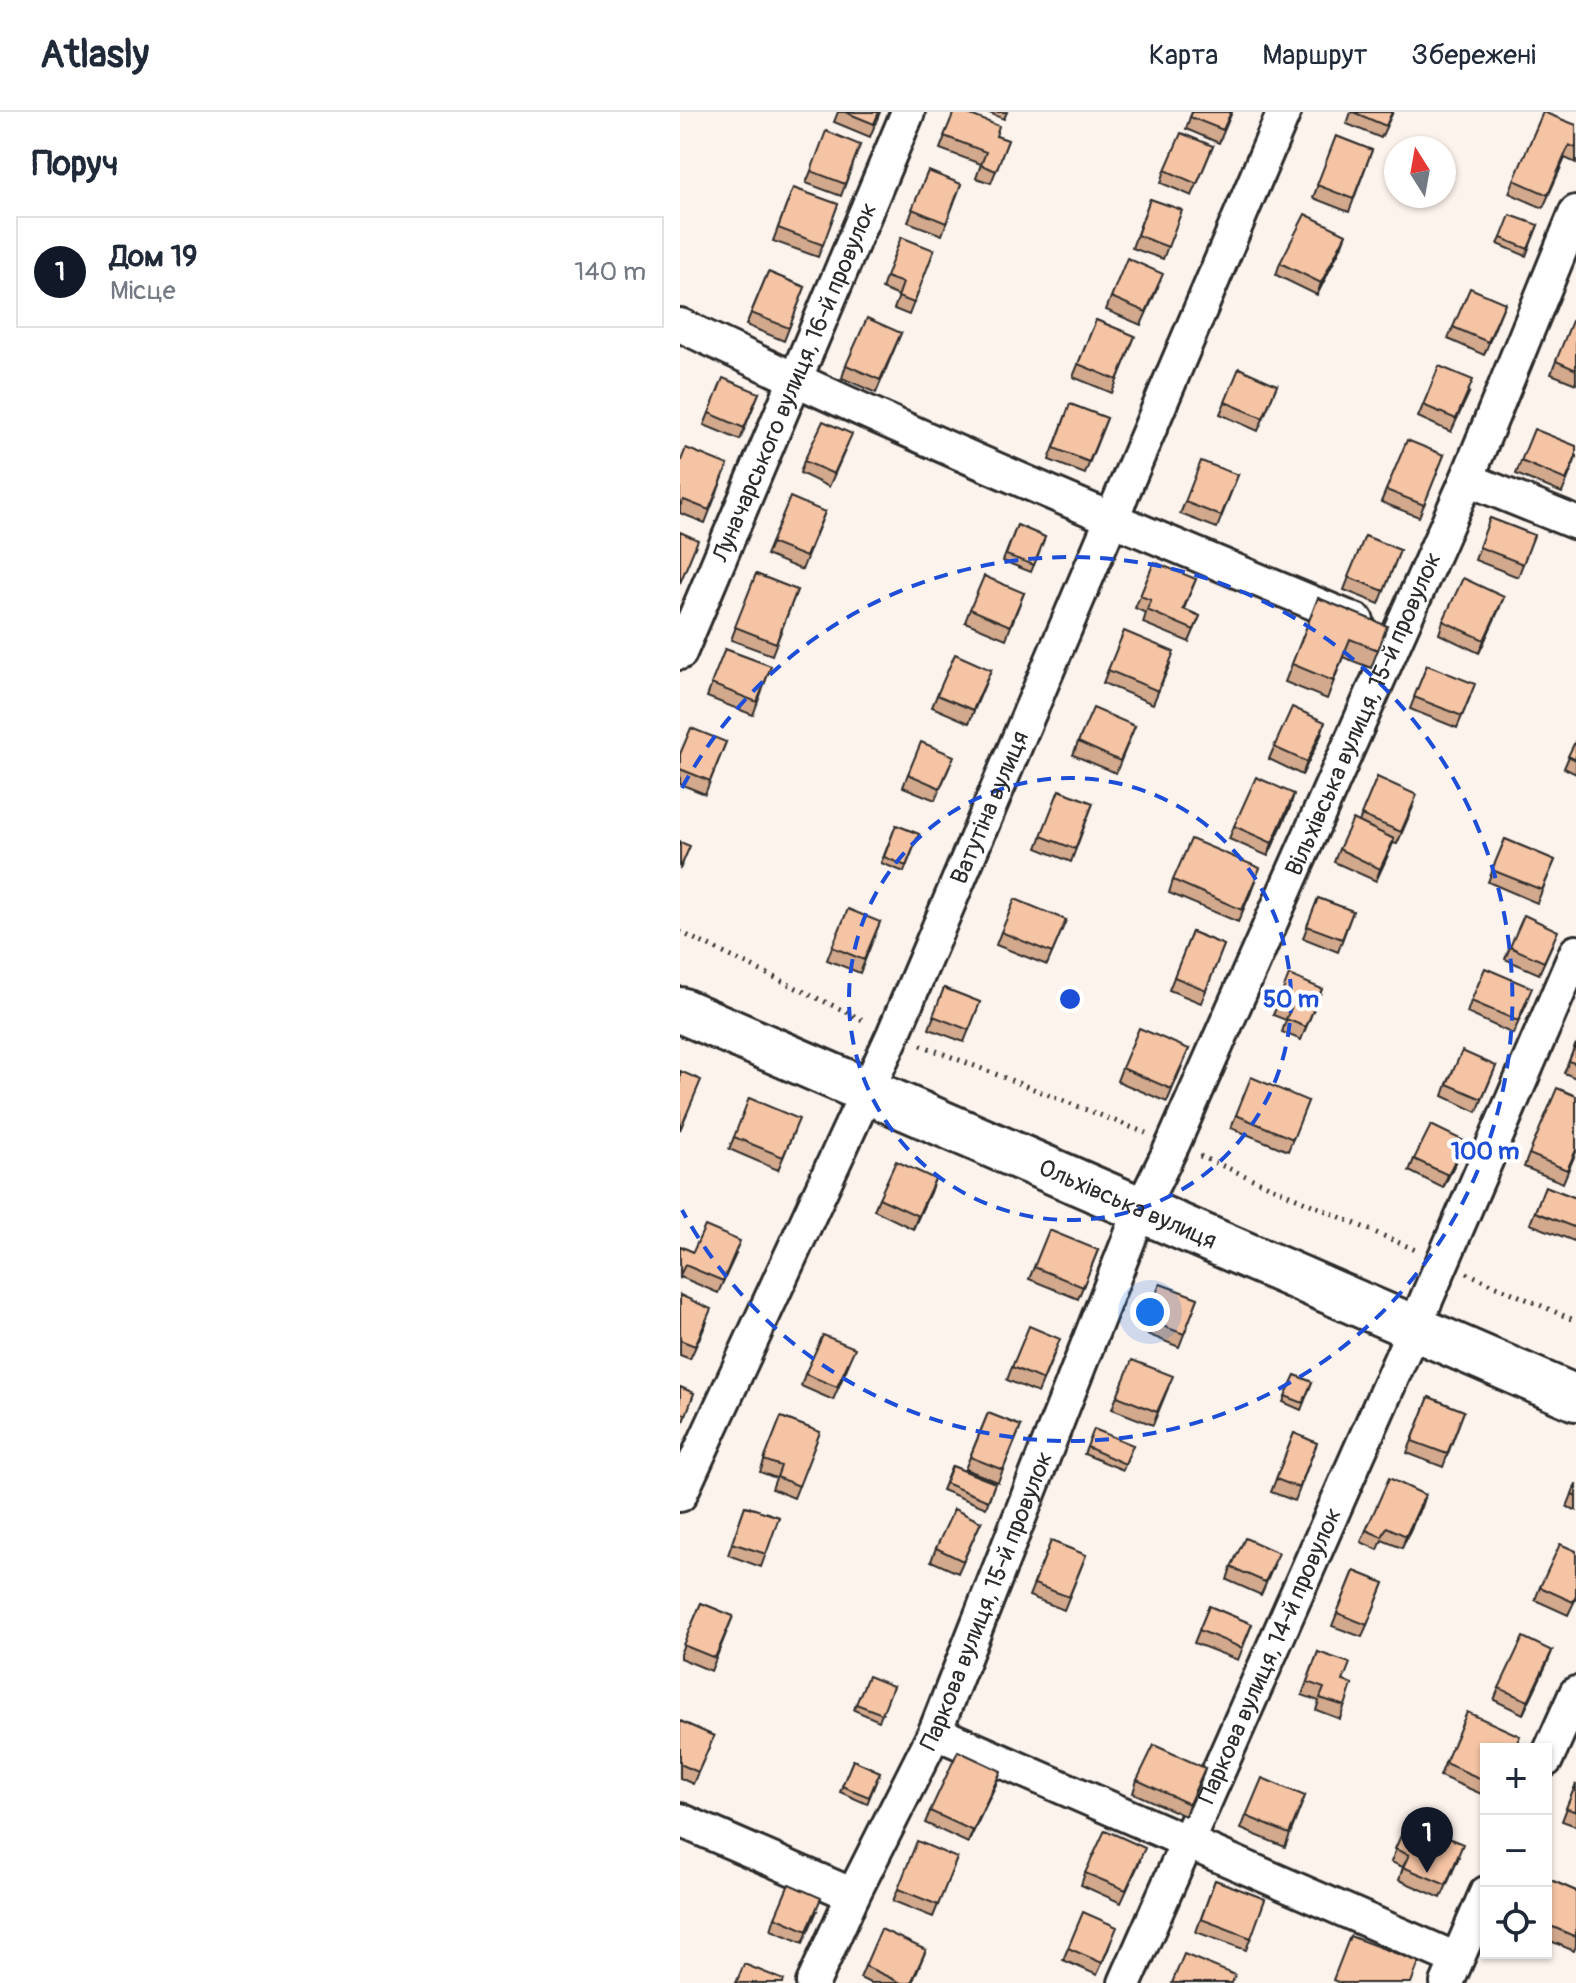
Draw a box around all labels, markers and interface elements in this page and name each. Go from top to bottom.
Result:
text: Atlasly [40,31,149,79]
text: Карта [1149,38,1218,73]
text: Маршрут [1262,38,1368,73]
text: Збережені [1412,38,1536,73]
north arrow [1384,136,1456,208]
text: Поруч [32,143,118,186]
street label: Луначарського вулиця, 16-й провулок [706,198,883,567]
text: Дом 19 [110,238,198,275]
text: 1 [55,256,65,288]
text: 140 m [574,256,646,288]
text: Місце [110,275,176,307]
street label: Вільхівська вулиця, 15-й провулок [1280,548,1448,880]
street label: Ватутіна вулиця [945,727,1035,889]
centre of rings [1056,985,1084,1013]
text: 50 m [1263,985,1319,1014]
text: 100 m [1451,1137,1519,1166]
street label: Ольхівська вулиця [1034,1153,1221,1256]
your location [1130,1292,1170,1332]
street label: Паркова вулиця, 15-й провулок [914,1447,1059,1755]
street label: Паркова вулиця, 14-й провулок [1192,1503,1348,1808]
map controls [1480,1743,1552,1959]
button: + [1480,1743,1552,1815]
pin: 1 [1401,1807,1453,1873]
button: − [1480,1815,1552,1887]
button: locate [1480,1887,1552,1959]

